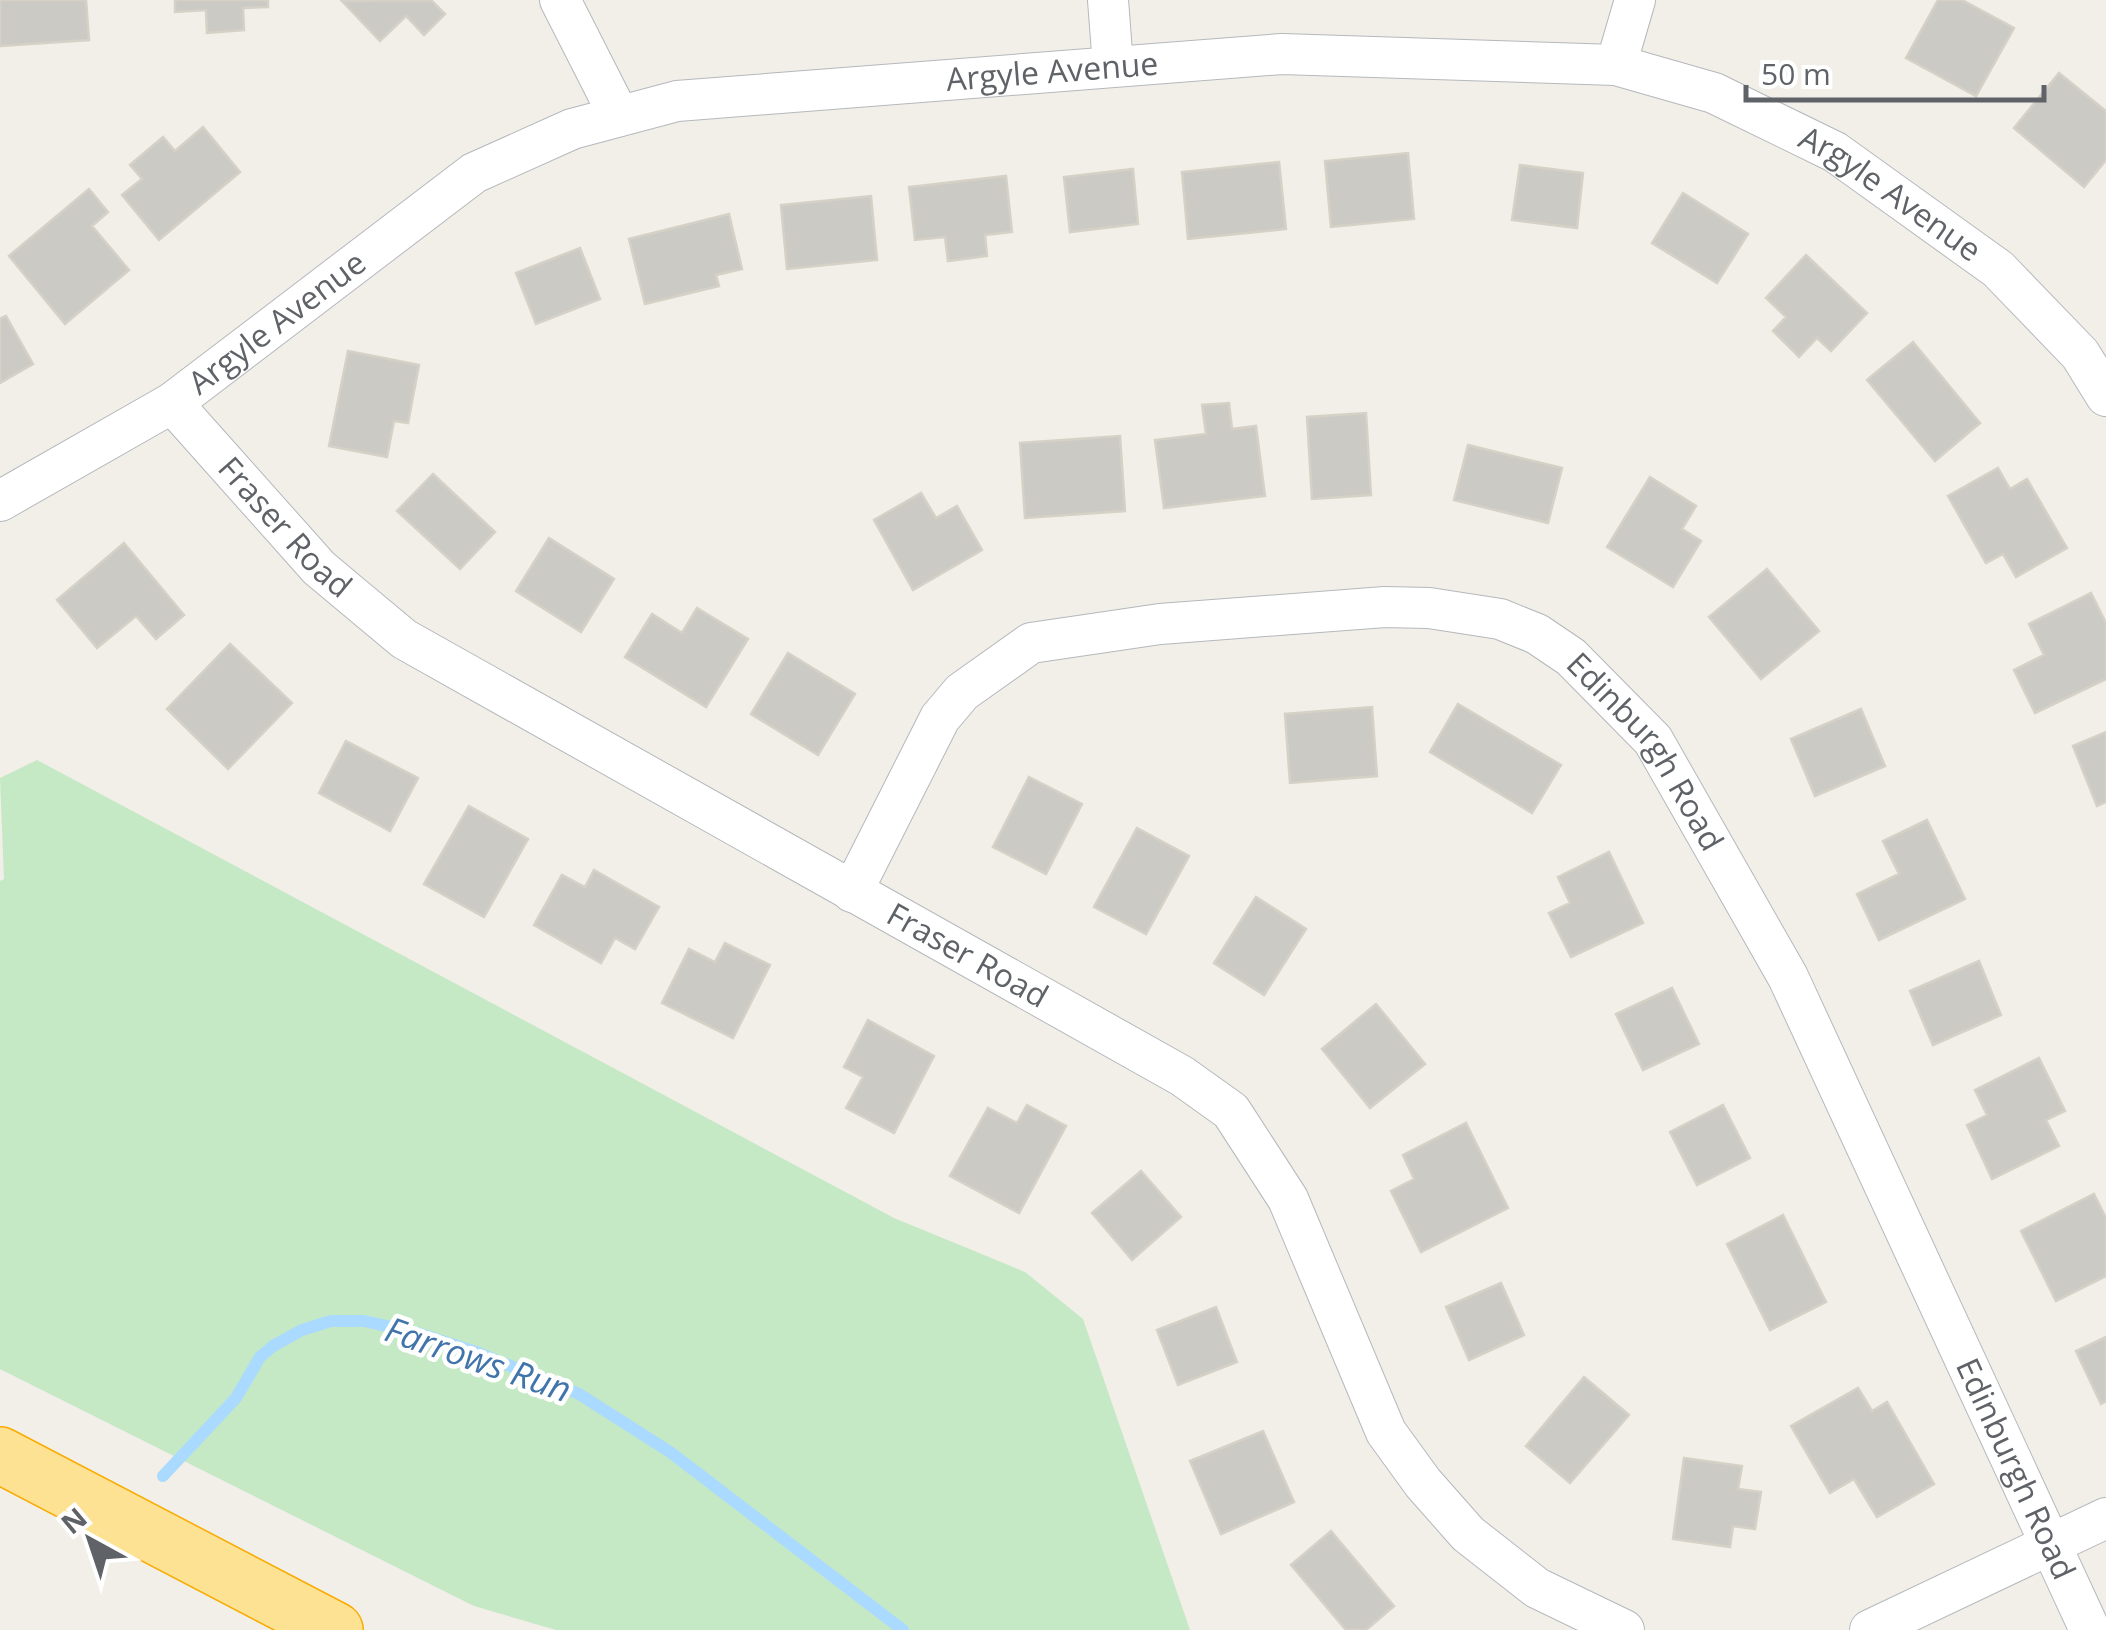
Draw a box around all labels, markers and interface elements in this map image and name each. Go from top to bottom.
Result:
scale bar [1746,40,2044,102]
street label: Argyle Avenue [945,41,1160,100]
text: 50 m [1761,53,1831,94]
street label: Argyle Avenue [1793,115,1991,270]
street label: Argyle Avenue [179,240,374,403]
street label: Fraser Road [210,447,362,607]
street label: Edinburgh Road [1558,642,1735,858]
street label: Fraser Road [880,892,1056,1017]
water label: Farrows Run [379,1305,578,1412]
street label: Edinburgh Road [1947,1351,2087,1586]
north arrow [40,1490,140,1590]
text: N [52,1498,94,1542]

